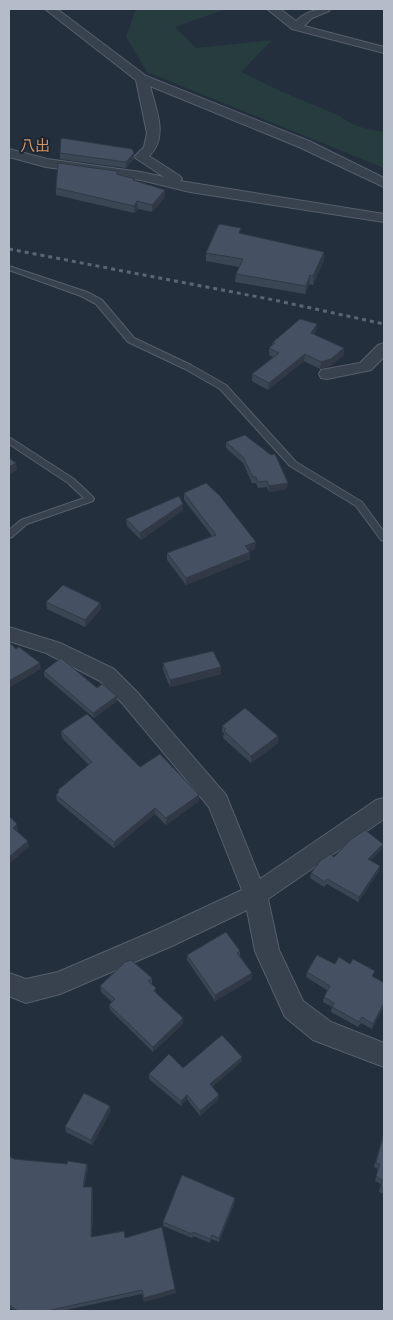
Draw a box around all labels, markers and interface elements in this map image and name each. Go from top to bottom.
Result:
district label: 八出 [20,134,50,157]

